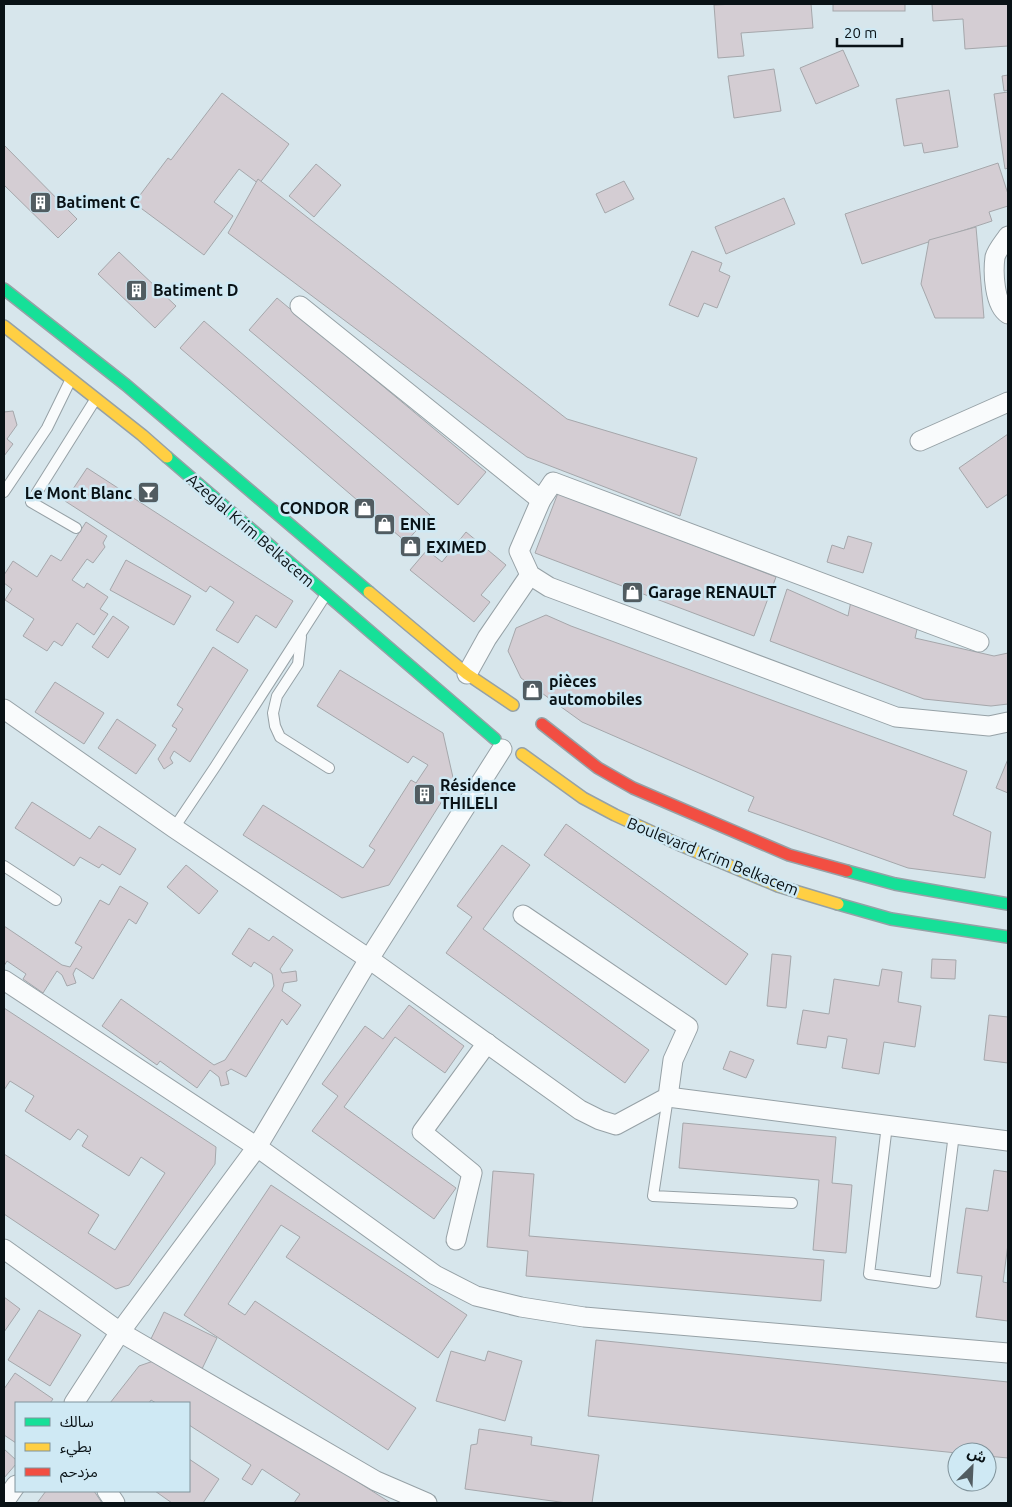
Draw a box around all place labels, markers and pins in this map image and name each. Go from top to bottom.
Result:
building icon: Batiment C [28,190,52,214]
place label: Batiment C [56,193,140,211]
building icon: Batiment D [125,278,149,302]
place label: Batiment D [153,281,238,299]
bar icon: Le Mont Blanc [136,481,160,505]
place label: Le Mont Blanc [25,484,132,502]
shop icon: CONDOR [353,496,377,520]
place label: CONDOR [280,499,349,517]
shop icon: ENIE [372,512,396,536]
place label: ENIE [400,515,436,533]
shop icon: EXIMED [398,535,422,559]
place label: EXIMED [426,538,487,556]
shop icon: Garage RENAULT [620,580,644,604]
place label: Garage RENAULT [648,583,777,601]
place label: pièces automobiles [549,672,642,708]
shop icon: pièces automobiles [521,678,545,702]
place label: Résidence THILELI [440,776,516,812]
building icon: Résidence THILELI [412,782,436,806]

